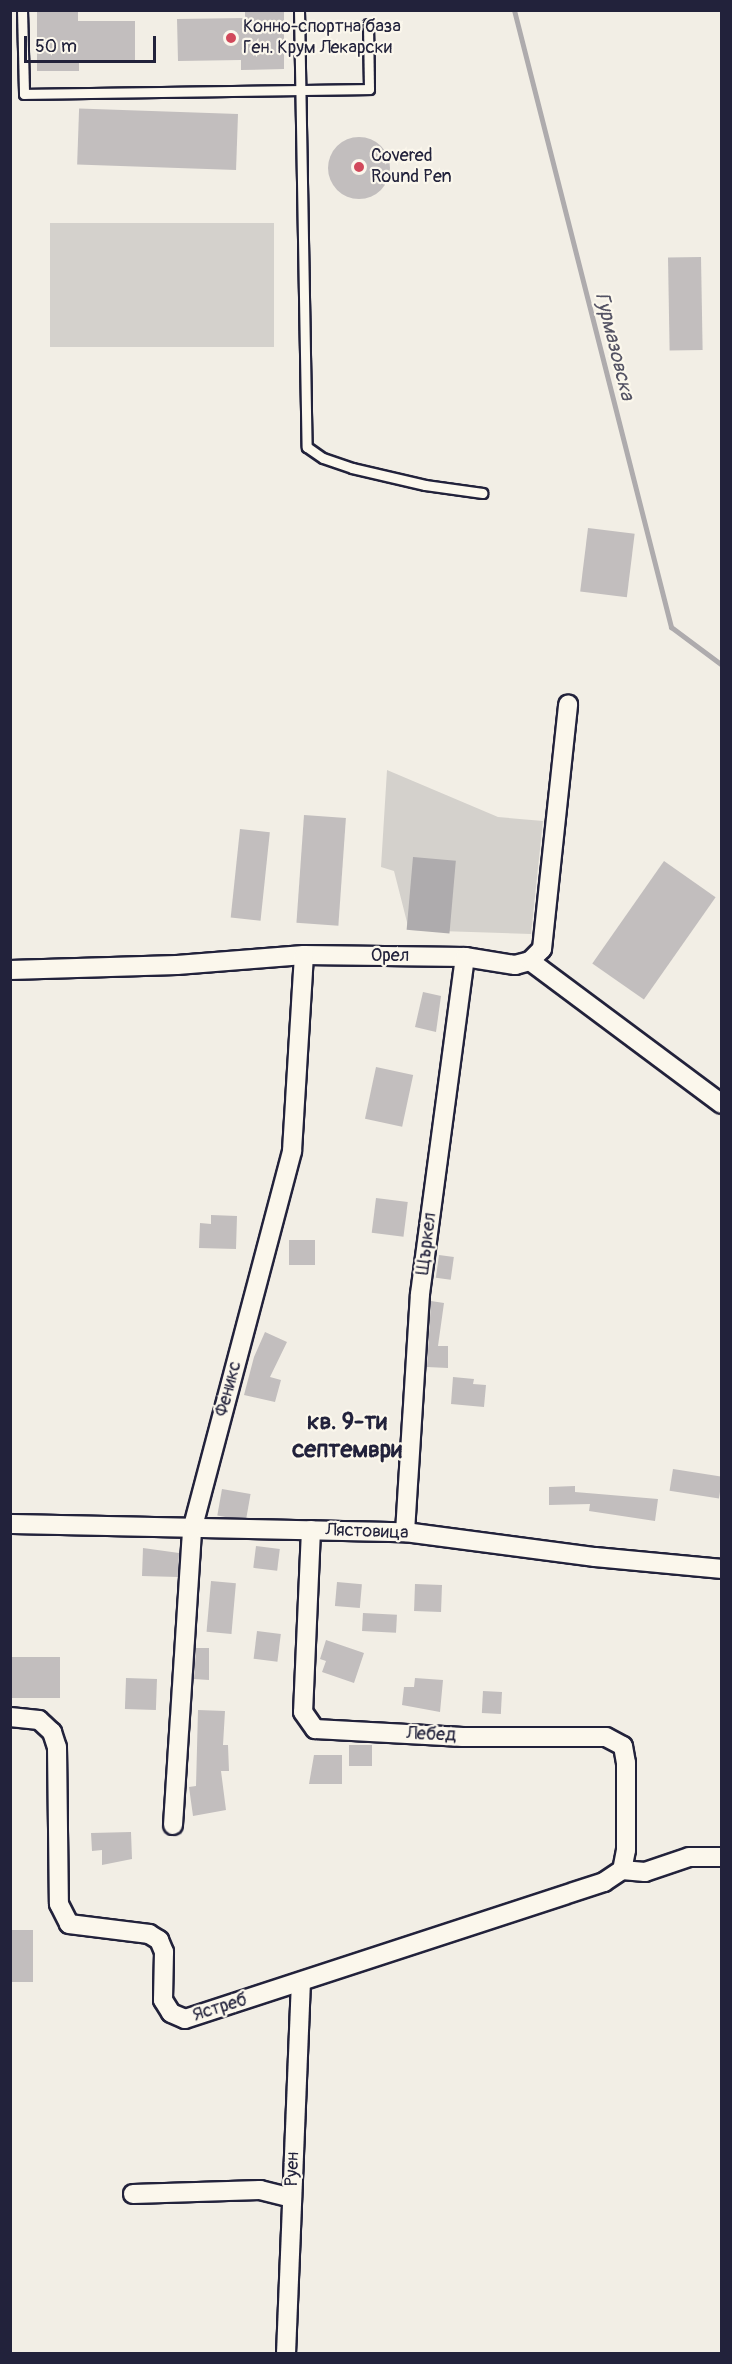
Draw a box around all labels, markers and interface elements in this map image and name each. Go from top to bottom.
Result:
place label: Конно-спортна база Ген. Крум Лекарски [243,17,401,60]
scale bar [27,24,159,62]
marker: Конно-спортна база Ген. Крум Лекарски [224,31,238,45]
text: 50 m [35,35,77,58]
place label: Covered Round Pen [371,146,452,188]
marker: Covered Round Pen [352,160,366,174]
water label: Гурмазовска [590,290,640,402]
street label: Орел [371,945,409,967]
street label: Щъркел [412,1211,442,1277]
street label: Феникс [211,1359,247,1419]
district label: кв. 9-ти септември [292,1408,402,1464]
street label: Лястовица [325,1520,409,1544]
street label: Лебед [406,1723,456,1747]
street label: Ястреб [190,1989,250,2027]
street label: Руен [282,2151,304,2187]

